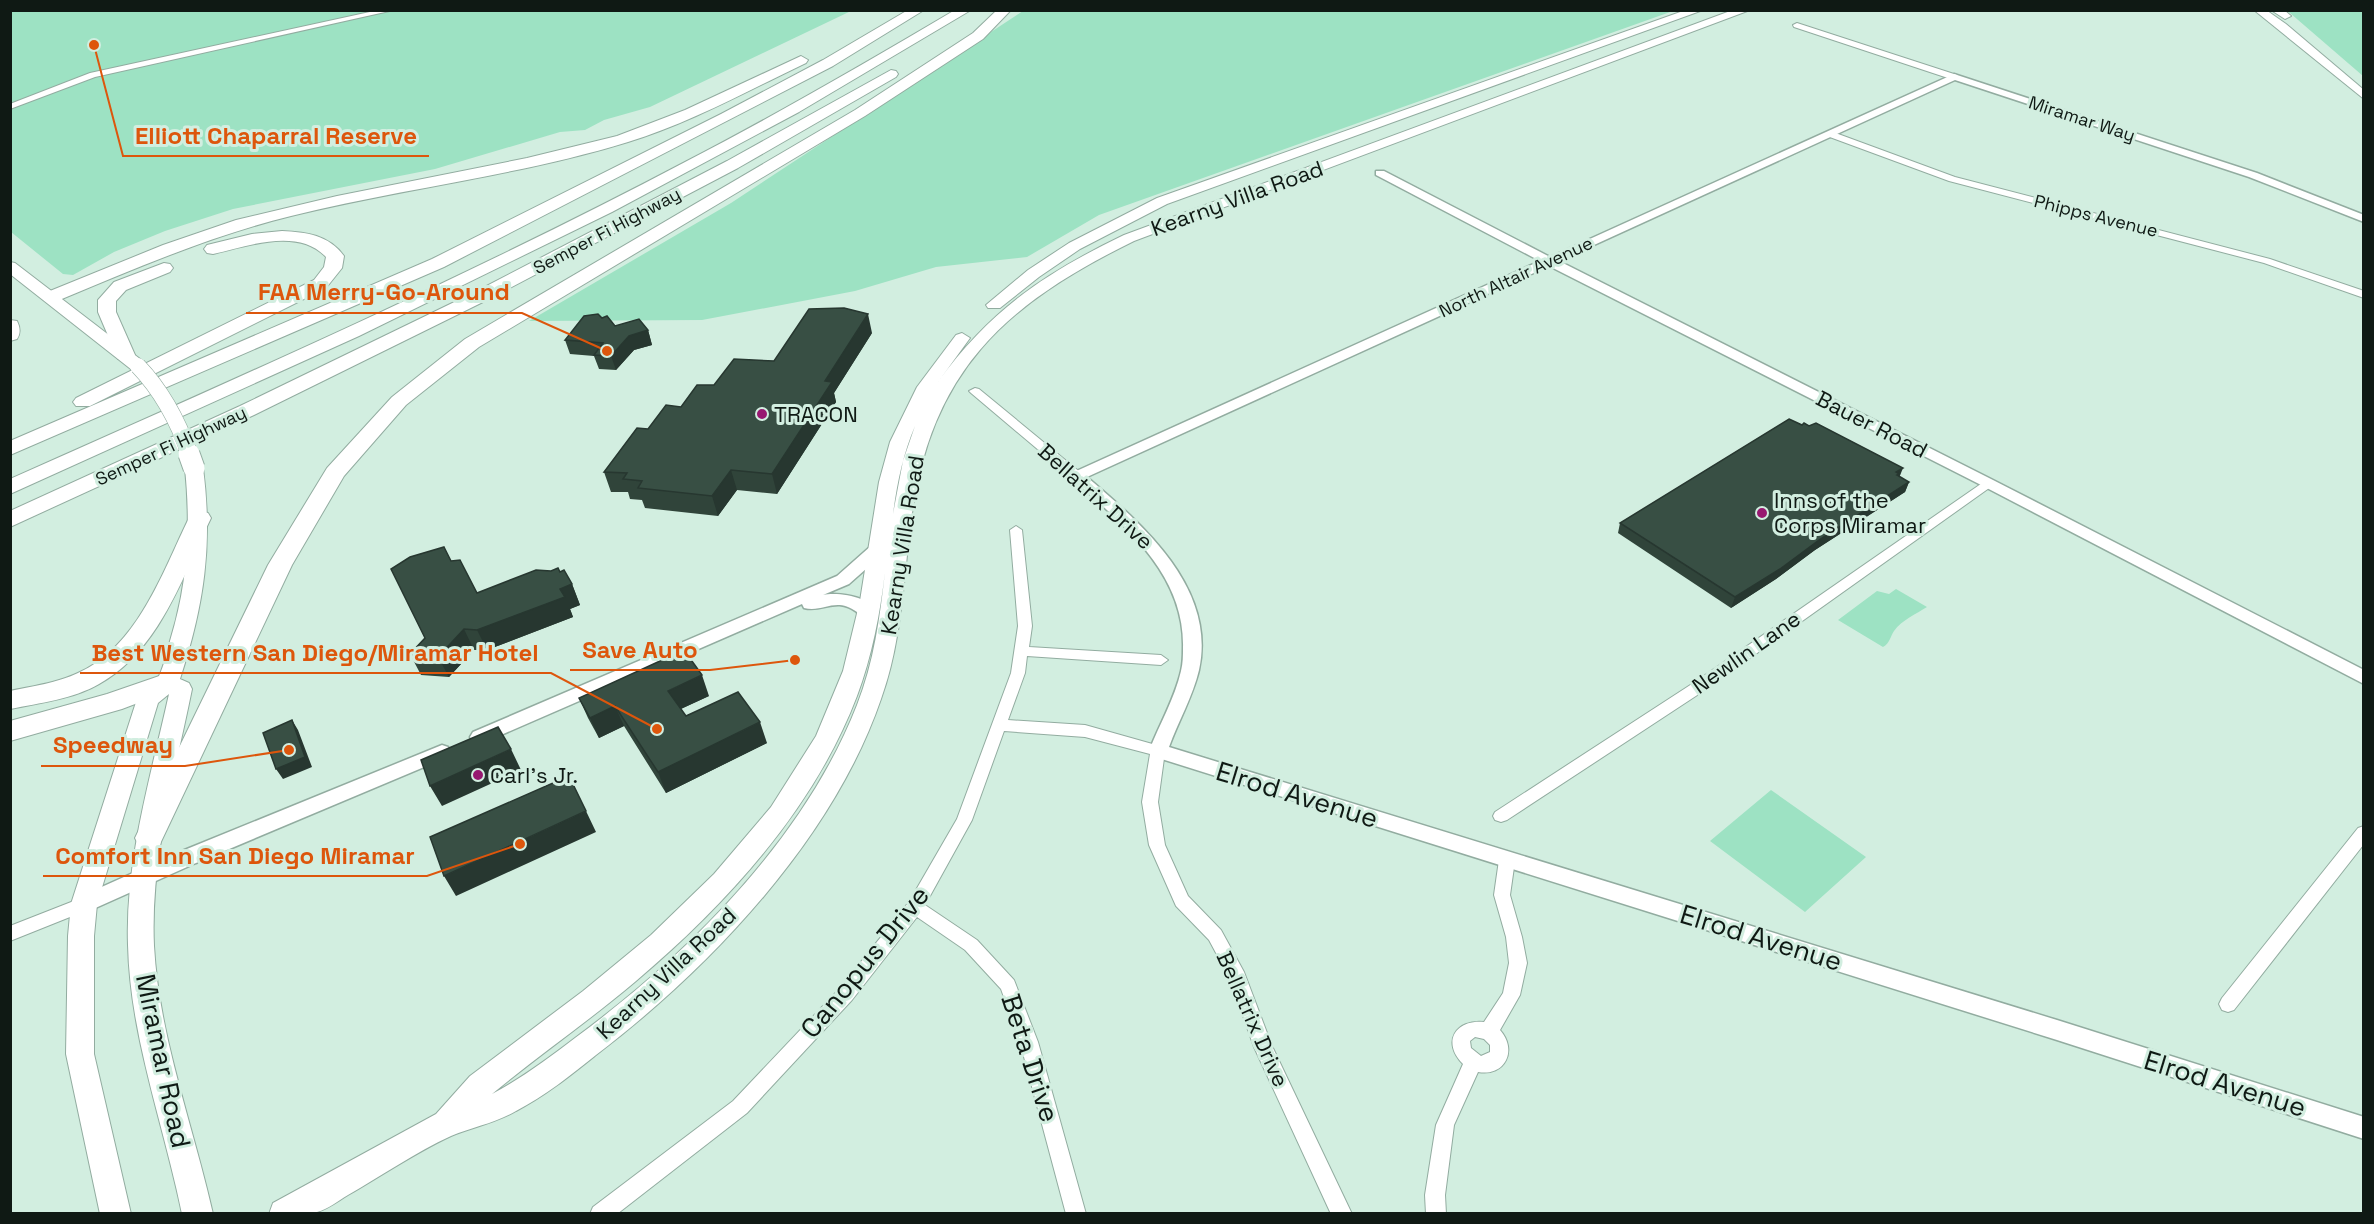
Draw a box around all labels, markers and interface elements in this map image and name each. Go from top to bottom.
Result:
street label: Miramar Way [2026,90,2138,147]
callout: Elliott Chaparral Reserve [123,114,429,156]
text: Elliott Chaparral Reserve [135,120,417,151]
street label: Kearny Villa Road [1147,154,1327,242]
street label: Semper Fi Highway [529,182,684,279]
street label: Phipps Avenue [2032,189,2160,242]
street label: North Altair Avenue [1435,231,1596,322]
callout: FAA Merry-Go-Around [246,271,522,313]
text: FAA Merry-Go-Around [258,276,510,307]
street label: Bauer Road [1812,384,1932,464]
place label: TRACON [774,400,858,428]
street label: Semper Fi Highway [92,401,250,491]
marker: TRACON [755,407,769,421]
street label: Bellatrix Drive [1033,437,1159,555]
street label: Kearny Villa Road [874,453,930,637]
place label: Inns of the Corps Miramar [1774,486,1926,539]
marker: Inns of the Corps Miramar [1755,506,1769,520]
street label: Newlin Lane [1686,604,1806,700]
callout: Save Auto [570,628,710,670]
callout: Best Western San Diego/Miramar Hotel [80,631,551,673]
text: Save Auto [582,634,698,665]
text: Best Western San Diego/Miramar Hotel [91,637,539,668]
callout: Speedway [41,724,185,766]
text: Speedway [53,729,173,760]
street label: Elrod Avenue [1212,753,1382,836]
place label: Carl's Jr. [490,761,578,789]
marker: Carl's Jr. [471,768,485,782]
callout: Comfort Inn San Diego Miramar [43,834,427,876]
text: Comfort Inn San Diego Miramar [55,840,415,871]
street label: Canopus Drive [793,878,937,1045]
street label: Elrod Avenue [1676,896,1846,979]
street label: Kearny Villa Road [590,901,742,1045]
street label: Bellatrix Drive [1211,947,1295,1091]
street label: Miramar Road [128,971,199,1151]
street label: Beta Drive [993,989,1068,1126]
street label: Elrod Avenue [2140,1042,2310,1125]

